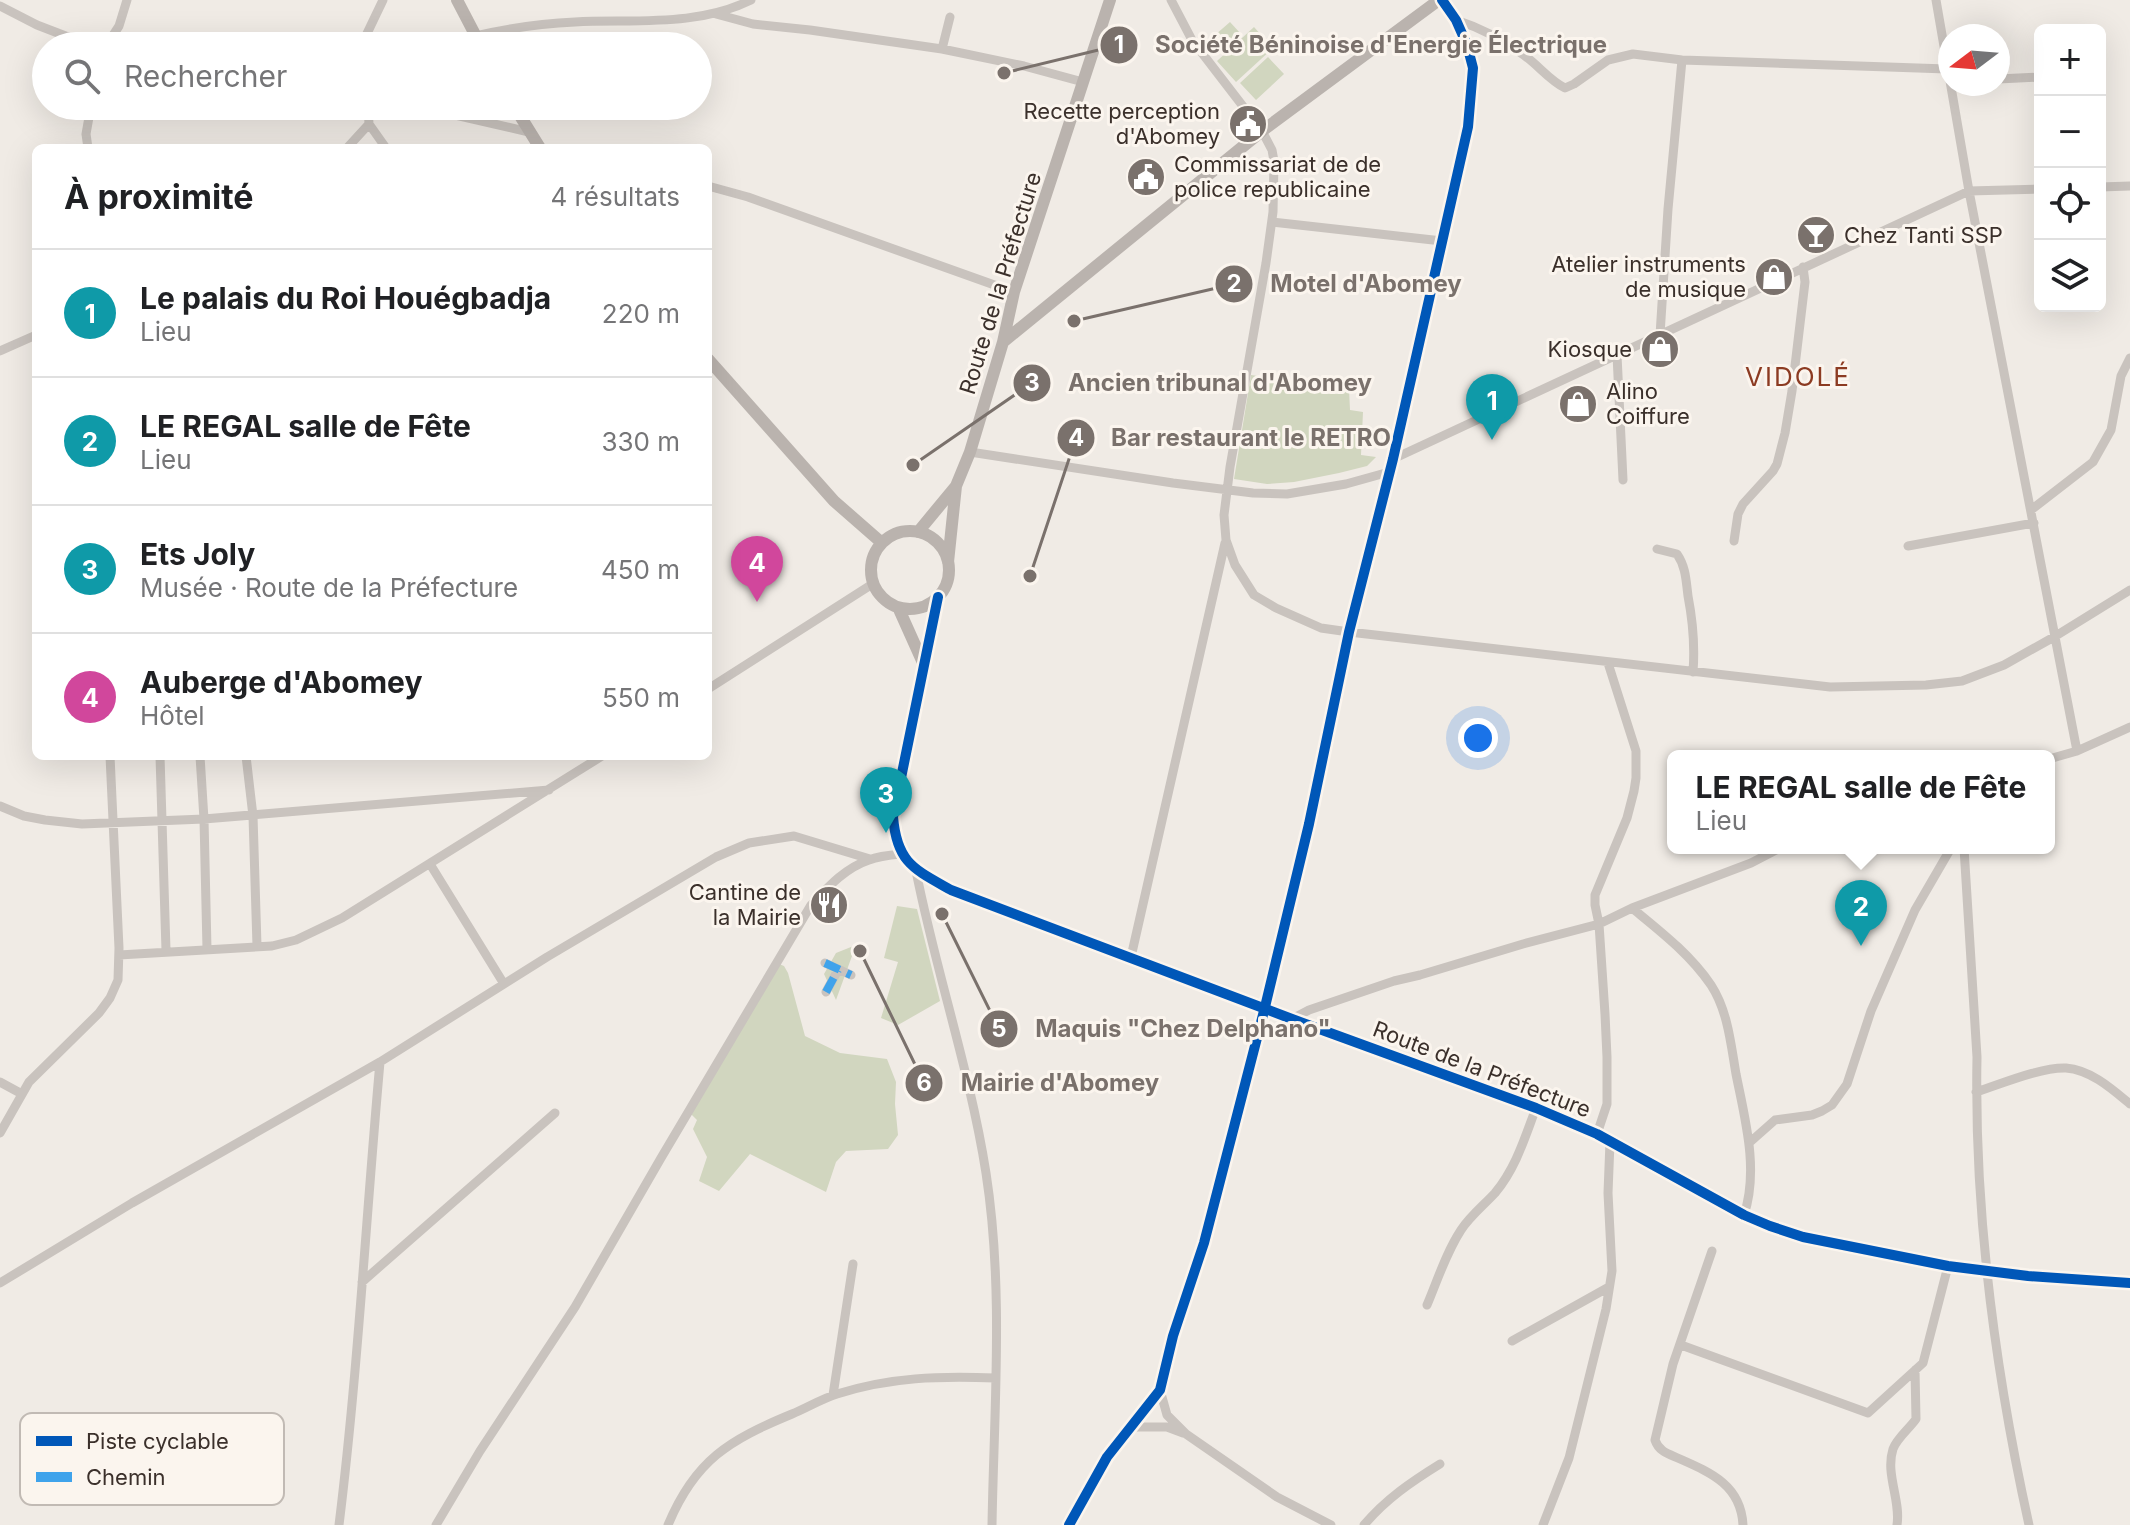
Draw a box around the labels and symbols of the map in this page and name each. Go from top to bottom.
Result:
callout: Société Béninoise d'Energie Électrique [1099,21,1623,69]
north arrow [1938,24,2010,96]
text: 1 [1114,30,1124,59]
text: Société Béninoise d'Energie Électrique [1155,30,1607,59]
place label: Recette perception d'Abomey [1023,98,1220,149]
public building icon: Recette perception d'Abomey [1227,103,1269,145]
place label: Commissariat de de police republicaine [1174,151,1381,202]
public building icon: Commissariat de de police republicaine [1125,156,1167,198]
street label: Route de la Préfecture [954,169,1046,397]
bar icon: Chez Tanti SSP [1795,214,1837,256]
place label: Chez Tanti SSP [1844,222,2003,248]
place label: Atelier instruments de musique [1551,251,1746,302]
shop icon: Atelier instruments de musique [1753,256,1795,298]
callout: Motel d'Abomey [1214,260,1477,308]
text: 2 [1226,269,1242,298]
text: Motel d'Abomey [1270,269,1462,298]
shop icon: Kiosque [1639,328,1681,370]
place label: Kiosque [1547,336,1632,362]
callout: Ancien tribunal d'Abomey [1012,359,1388,407]
district label: VIDOLÉ [1745,361,1851,392]
text: 3 [1024,368,1040,397]
text: Ancien tribunal d'Abomey [1068,368,1373,397]
pin: 1 [1466,374,1518,440]
place label: Alino Coiffure [1606,378,1690,429]
shop icon: Alino Coiffure [1557,383,1599,425]
callout: Bar restaurant le RETRO [1056,414,1407,462]
text: 4 [1068,423,1084,452]
text: Bar restaurant le RETRO [1111,423,1391,452]
pin: 4 [731,536,783,602]
your location [1458,718,1498,758]
pin: 3 [860,767,912,833]
place label: Cantine de la Mairie [689,879,801,930]
pin: 2 [1835,880,1887,946]
restaurant icon: Cantine de la Mairie [808,884,850,926]
callout: Maquis "Chez Delphano" [979,1005,1347,1053]
text: 5 [991,1014,1007,1043]
text: Maquis "Chez Delphano" [1035,1014,1331,1043]
street label: Route de la Préfecture [1369,1015,1595,1123]
callout: Mairie d'Abomey [904,1059,1175,1107]
text: 6 [916,1068,932,1097]
text: Mairie d'Abomey [961,1068,1160,1097]
legend [20,1413,284,1505]
text: Piste cyclable [86,1428,229,1454]
text: Chemin [86,1464,166,1490]

